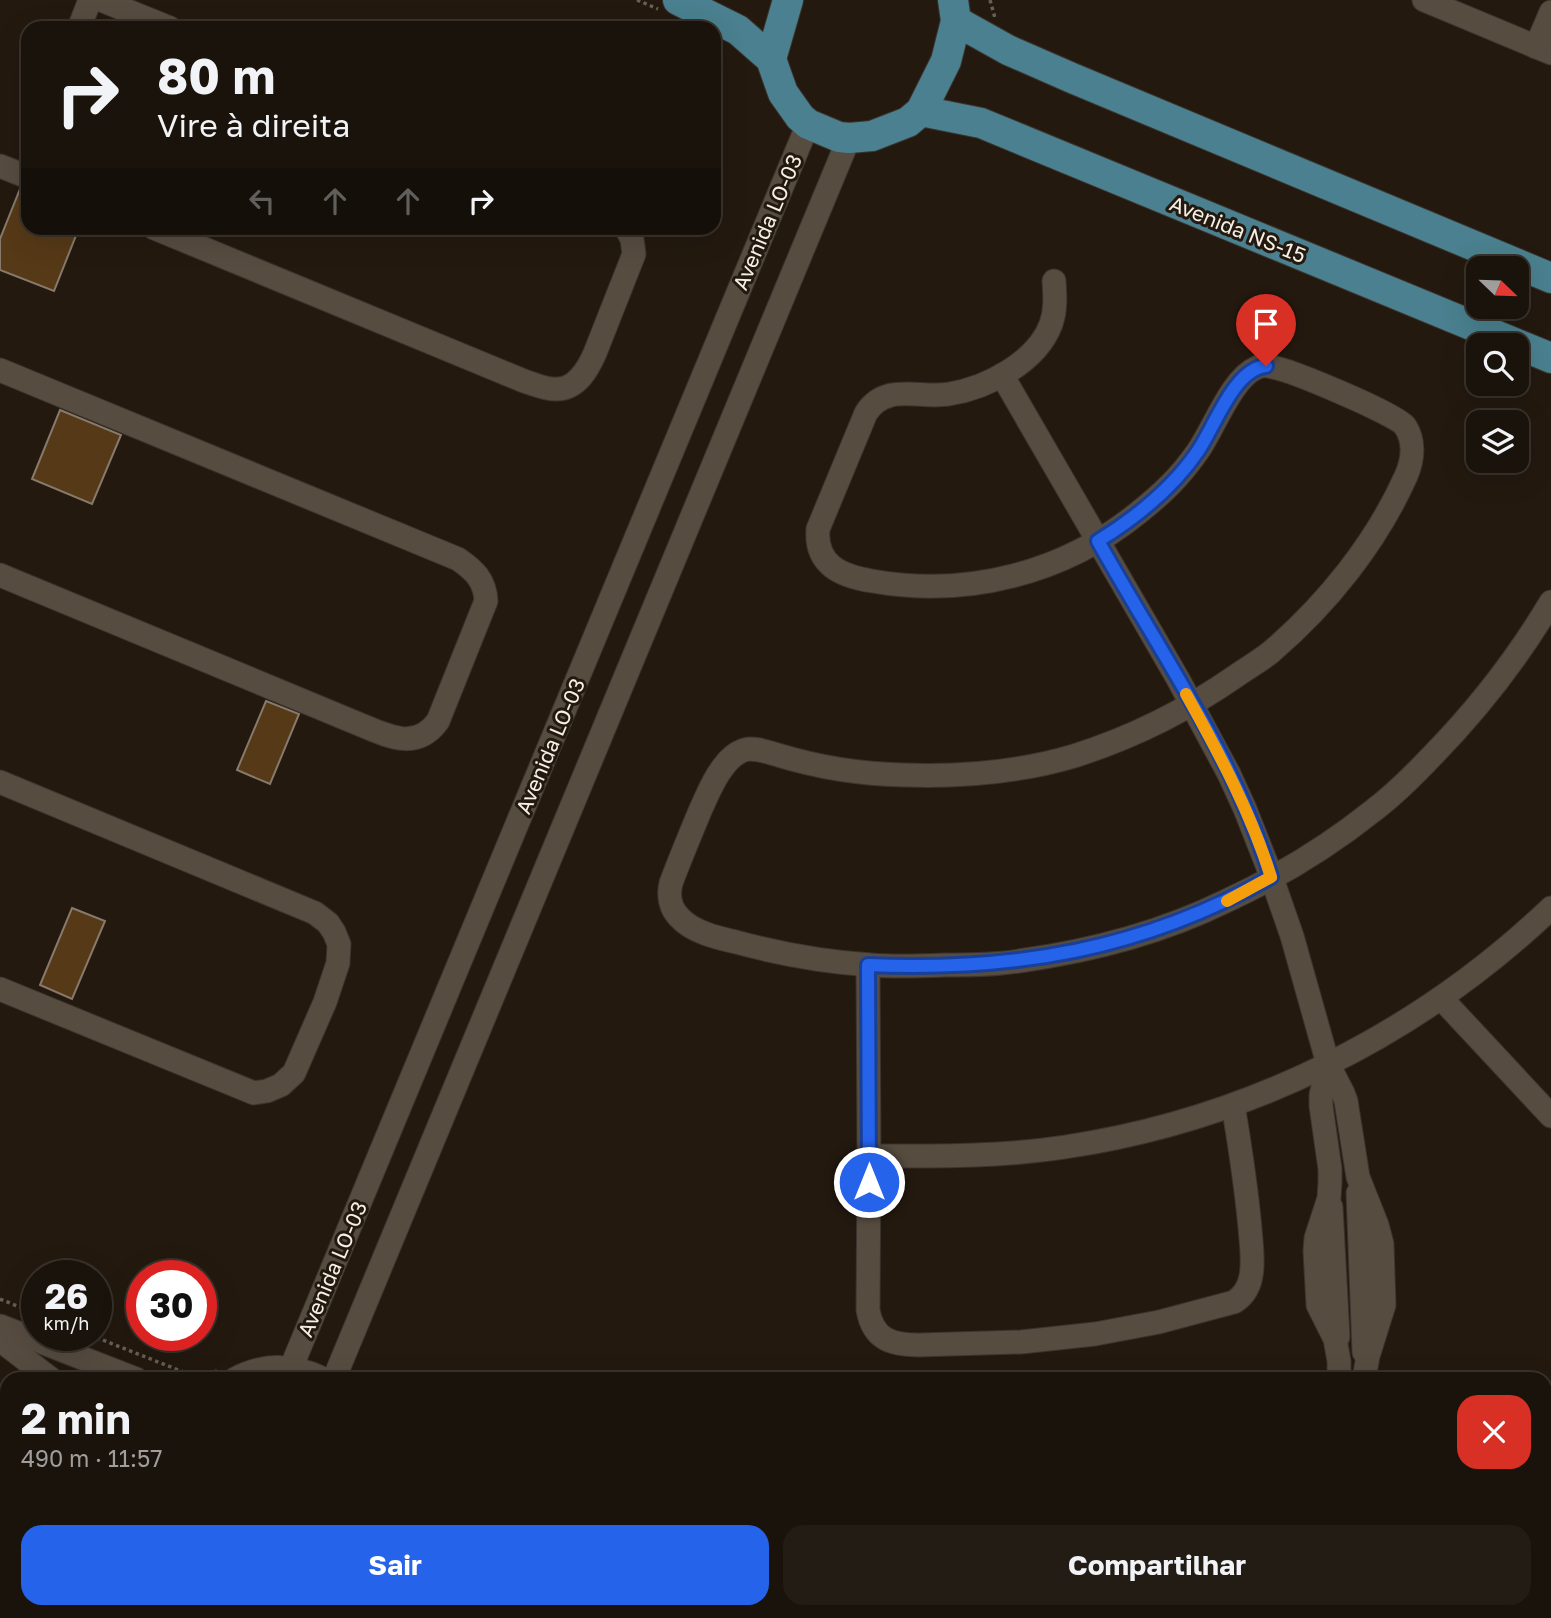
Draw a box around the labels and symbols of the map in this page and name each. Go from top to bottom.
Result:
street label: Avenida LO-03 [727,150,807,294]
street label: Avenida NS-15 [1166,190,1310,268]
north arrow [1466,256,1530,318]
pin [1236,294,1296,366]
street label: Avenida LO-03 [510,674,590,818]
position arrow [832,1145,906,1219]
street label: Avenida LO-03 [292,1197,372,1341]
speed limit sign: 30 [126,1260,217,1351]

